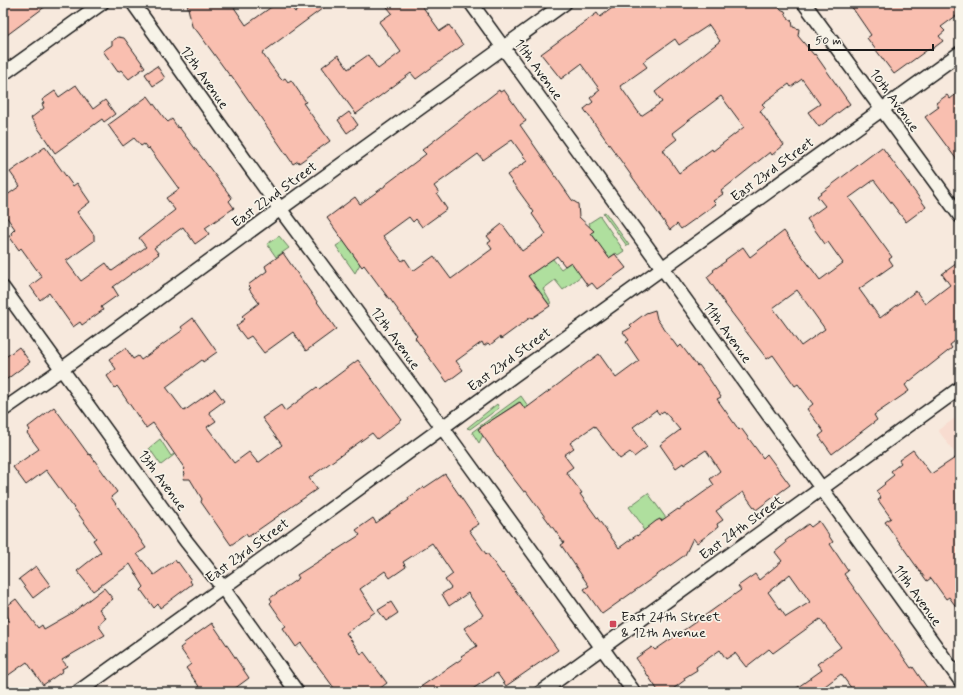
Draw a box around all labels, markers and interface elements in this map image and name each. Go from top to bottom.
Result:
scale bar [809,26,933,52]
text: 50 m [815,33,842,49]
street label: 11th Avenue [510,35,567,104]
street label: 12th Avenue [176,42,233,113]
street label: 10th Avenue [865,65,923,136]
street label: East 23rd Street [727,133,818,206]
street label: East 22nd Street [228,157,321,232]
street label: 11th Avenue [699,298,756,367]
street label: 12th Avenue [366,304,424,374]
street label: East 23rd Street [464,323,555,396]
street label: 13th Avenue [134,446,191,515]
street label: East 24th Street [696,491,788,564]
street label: East 23rd Street [202,514,293,587]
street label: 11th Avenue [889,561,946,630]
place label: East 24th Street & 12th Avenue [621,608,721,642]
marker: East 24th Street & 12th Avenue [608,619,618,629]

